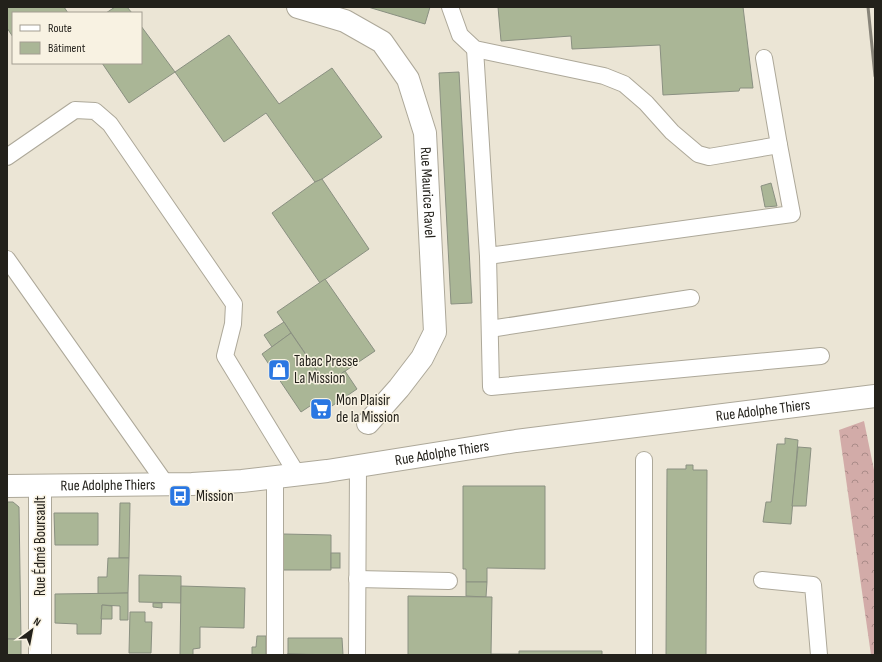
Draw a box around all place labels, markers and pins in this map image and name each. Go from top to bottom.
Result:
place label: Tabac Presse La Mission [294,352,358,388]
shop icon: Tabac Presse La Mission [266,357,292,383]
place label: Mon Plaisir de la Mission [336,391,399,427]
supermarket icon: Mon Plaisir de la Mission [308,396,334,422]
bus stop icon: Mission [167,483,193,509]
place label: Mission [196,487,234,506]

